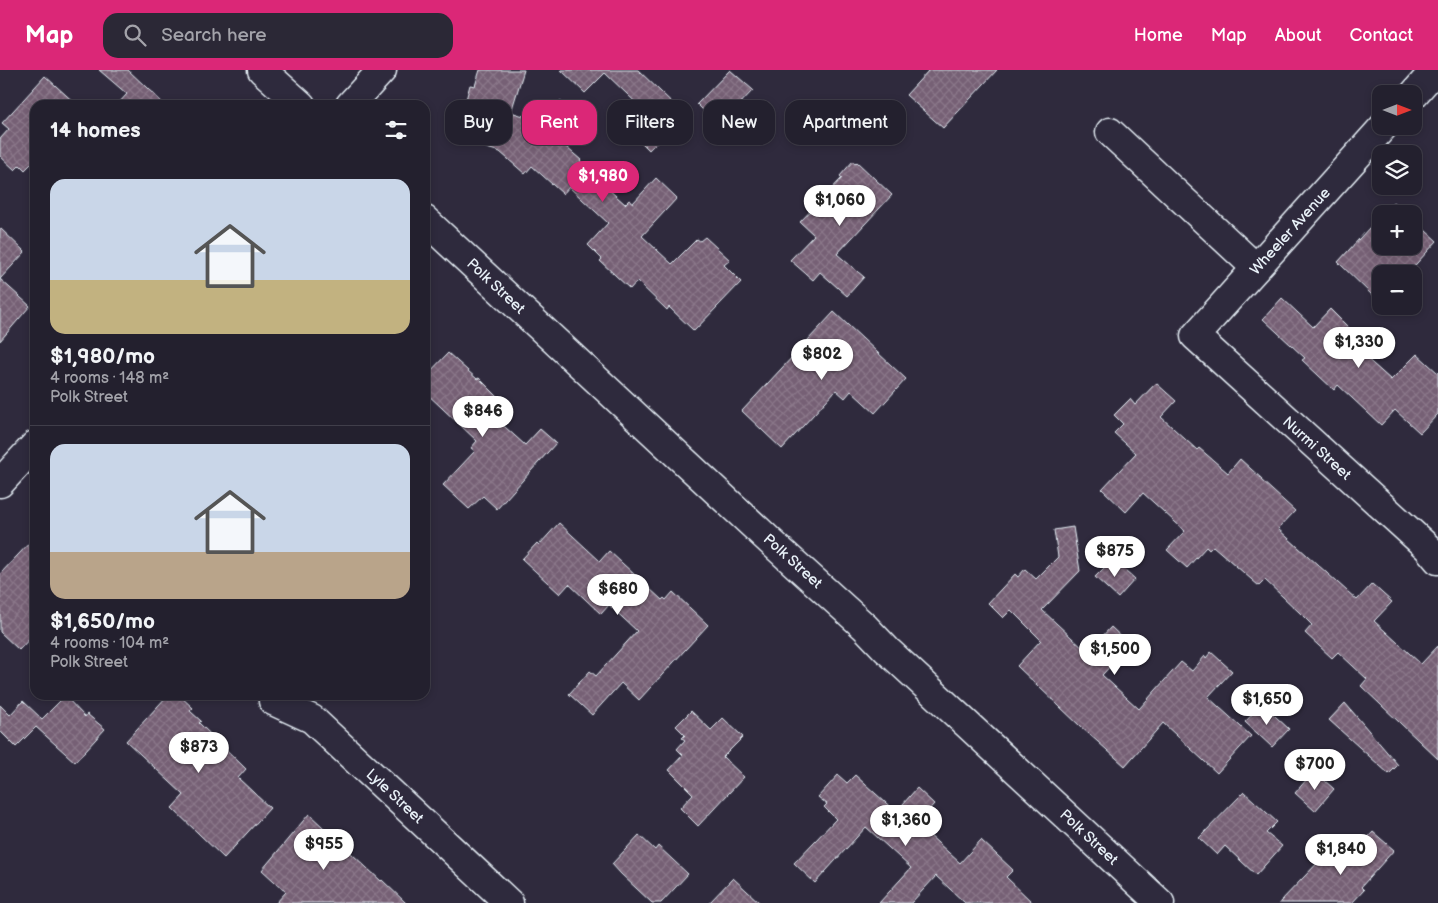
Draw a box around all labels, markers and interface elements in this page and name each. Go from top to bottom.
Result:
search box [103,13,453,58]
text: Map [25,21,73,50]
icon: search [121,21,149,49]
text: Search here [161,24,267,47]
text: Home [1134,25,1183,46]
text: Map [1211,25,1247,46]
text: About [1275,25,1322,46]
text: Contact [1350,25,1413,46]
north arrow [1372,85,1422,135]
map controls [1372,85,1422,315]
chip: Buy [445,100,512,145]
chip: Rent [522,100,597,145]
chip: Filters [607,100,693,145]
chip: New [703,100,775,145]
chip: Apartment [785,100,906,145]
icon: filters [382,116,410,144]
text: 14 homes [50,118,141,143]
button: layers [1372,145,1422,195]
pin: $1,980 [562,160,644,203]
text: $1,980 [578,167,628,186]
pin: $1,060 [799,184,881,227]
street label: Wheeler Avenue [1246,184,1335,279]
text: $1,060 [815,191,865,210]
button: + [1372,205,1422,255]
icon: home [185,211,275,301]
street label: Polk Street [462,255,529,318]
button: − [1372,265,1422,315]
pin: $1,330 [1318,326,1400,369]
text: $1,330 [1334,333,1384,352]
pin: $802 [792,338,852,381]
text: $1,980/mo [50,344,155,369]
text: $802 [802,345,842,364]
text: 4 rooms · 148 m² [50,369,169,388]
text: Polk Street [50,388,128,407]
pin: $846 [453,396,513,438]
text: $846 [463,402,503,421]
street label: Nurmi Street [1278,413,1355,484]
icon: home [185,477,275,567]
street label: Polk Street [759,530,826,593]
pin: $875 [1085,536,1145,578]
text: $875 [1096,542,1134,561]
pin: $680 [588,574,648,616]
text: $680 [598,580,638,599]
text: $1,650/mo [50,609,155,634]
text: 4 rooms · 104 m² [50,634,169,653]
pin: $1,500 [1074,634,1156,676]
text: $1,500 [1090,640,1140,659]
text: Polk Street [50,653,128,672]
pin: $1,650 [1226,684,1308,726]
text: $1,650 [1242,690,1292,709]
pin: $873 [169,732,229,774]
text: $873 [180,738,218,757]
pin: $700 [1285,748,1345,791]
text: $700 [1295,755,1335,774]
street label: Lyle Street [362,765,428,828]
pin: $1,360 [865,804,947,847]
street label: Polk Street [1055,806,1122,869]
text: $1,360 [881,811,931,830]
pin: $955 [294,828,354,871]
pin: $1,840 [1300,834,1382,876]
text: $955 [305,835,343,854]
text: $1,840 [1316,840,1366,859]

